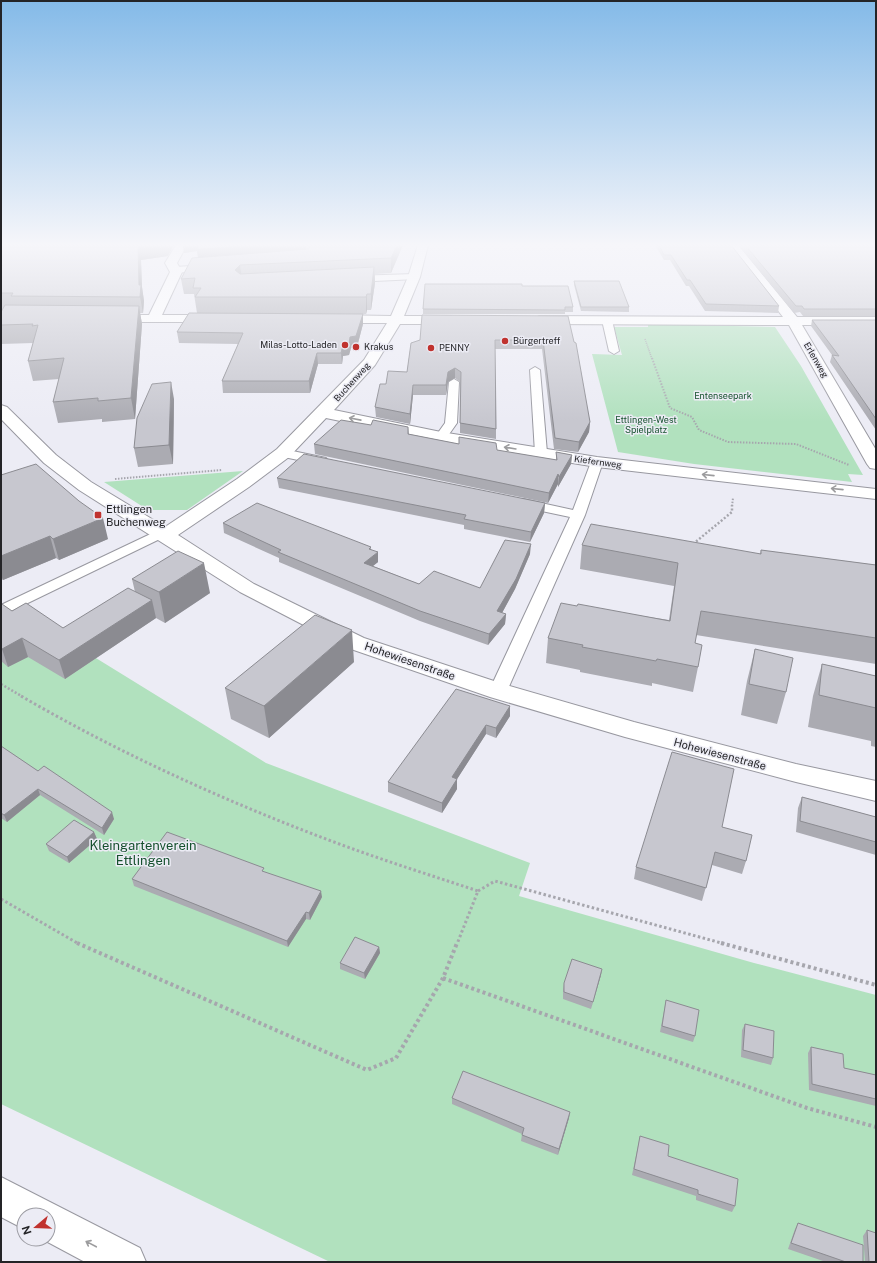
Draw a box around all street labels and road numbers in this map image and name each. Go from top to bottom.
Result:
street label: Erlenweg [802,340,831,380]
street label: Buchenweg [331,359,372,404]
street label: Kiefernweg [574,453,623,470]
street label: Hohewiesenstraße [363,640,457,682]
street label: Hohewiesenstraße [672,736,768,772]

